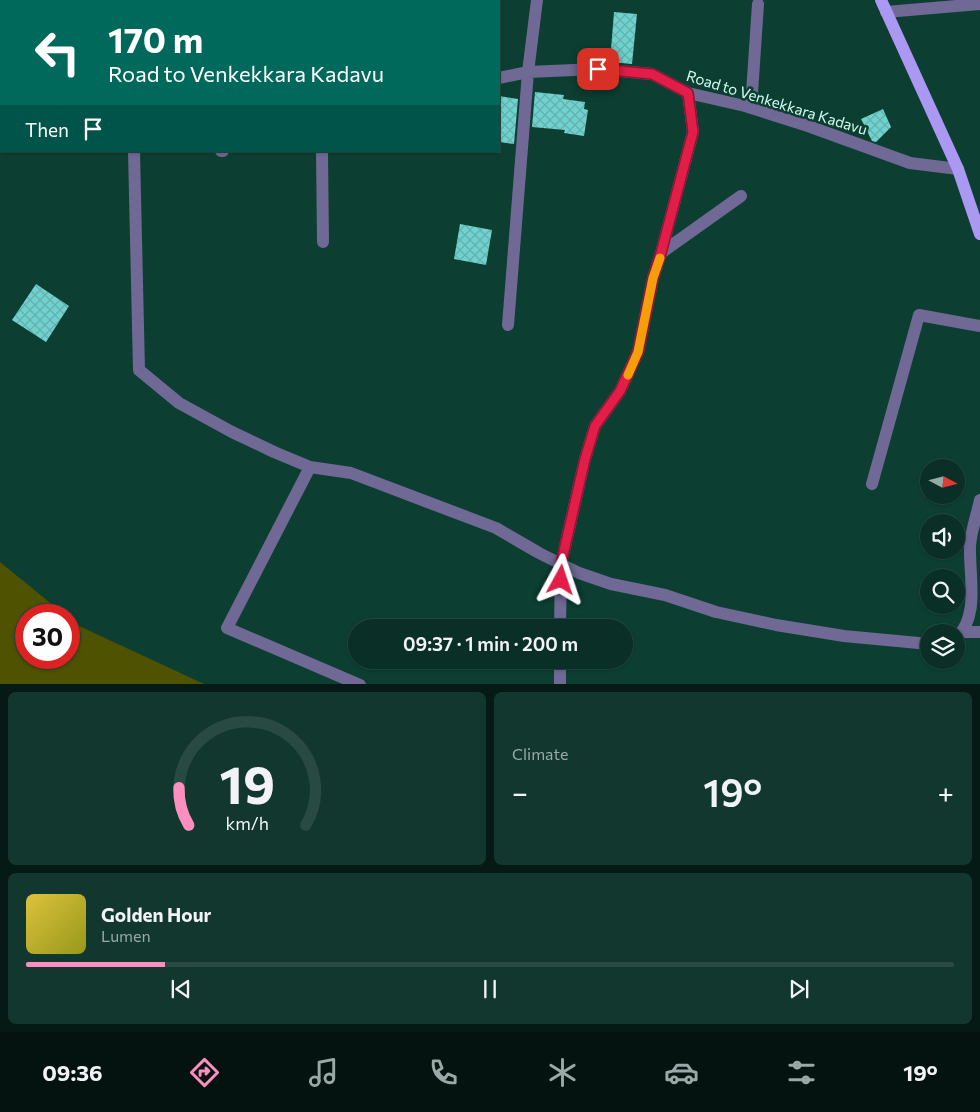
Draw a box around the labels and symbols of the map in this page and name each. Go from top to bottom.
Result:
pin [577,48,619,90]
street label: Road to Venkekkara Kadavu [684,66,870,138]
north arrow [920,459,965,504]
position arrow [534,553,586,605]
speed limit sign: 30 [15,604,80,669]

